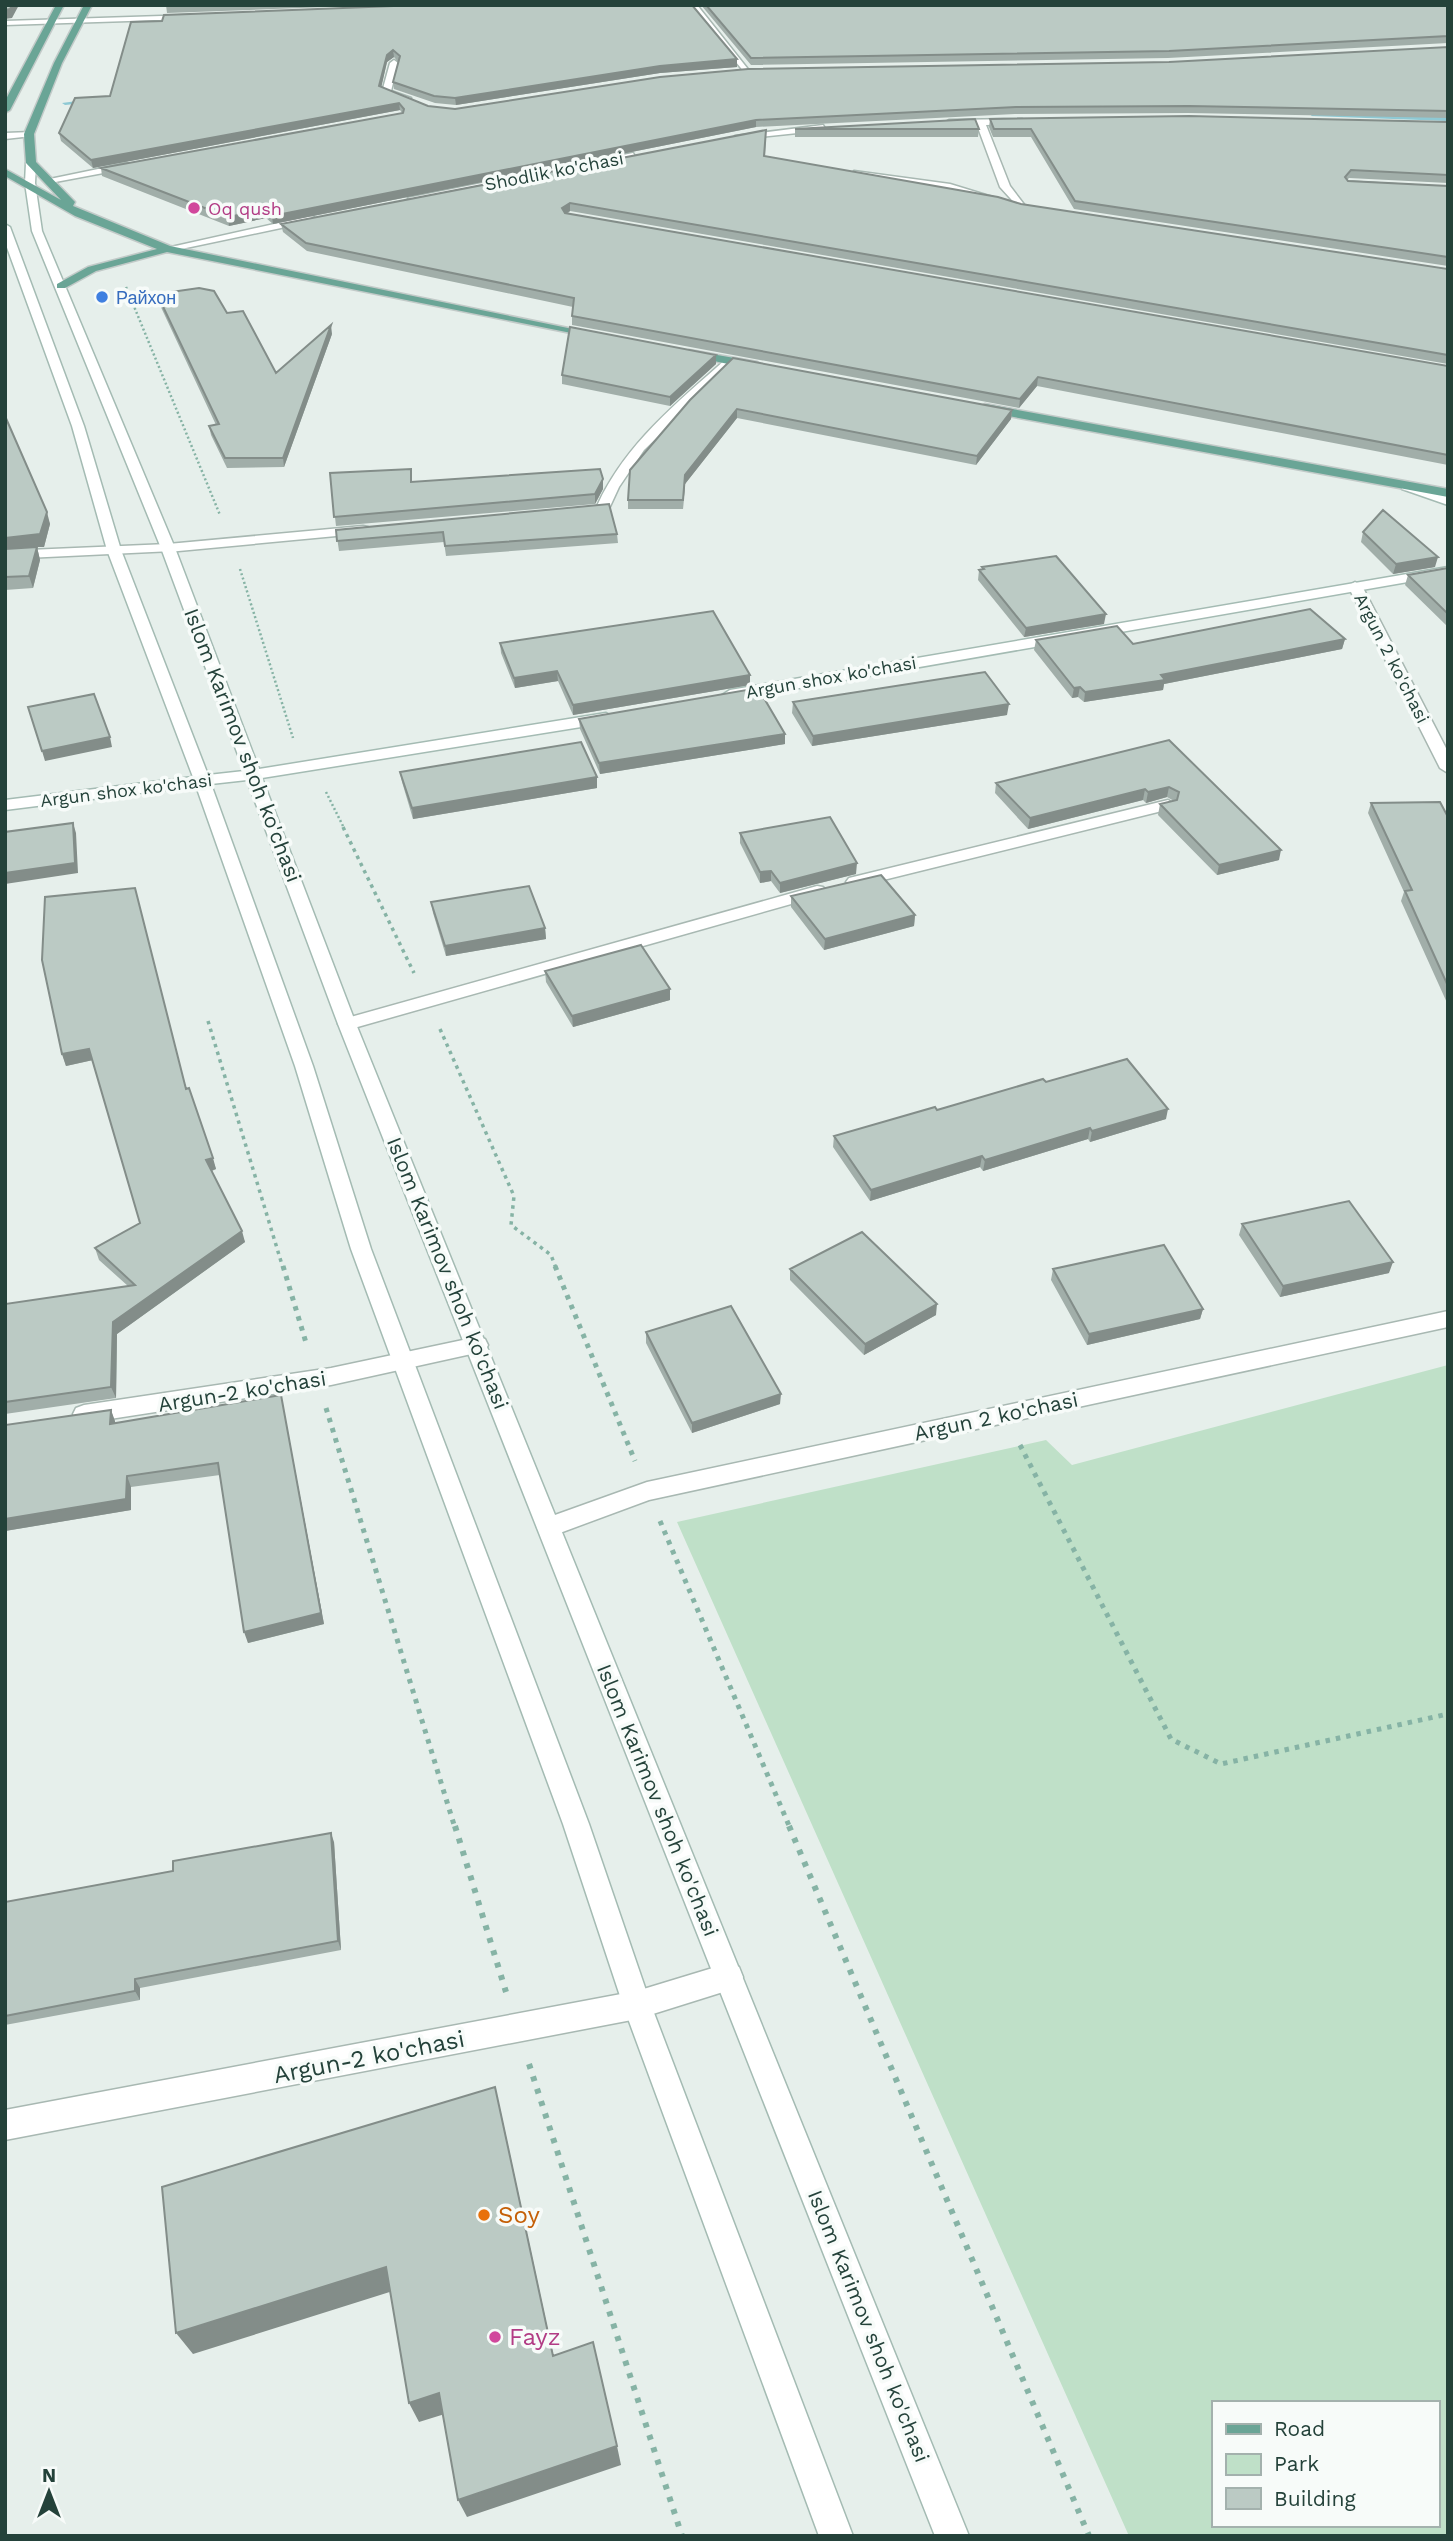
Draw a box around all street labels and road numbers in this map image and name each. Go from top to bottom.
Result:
street label: Shodlik ko'chasi [483,147,625,195]
street label: Argun 2 ko'chasi [1350,589,1434,727]
street label: Islom Karimov shoh ko'chasi [179,605,307,885]
street label: Argun shox ko'chasi [744,652,918,702]
street label: Argun shox ko'chasi [39,769,213,811]
street label: Islom Karimov shoh ko'chasi [382,1133,514,1413]
street label: Argun-2 ko'chasi [156,1365,328,1417]
street label: Argun 2 ko'chasi [912,1386,1080,1446]
street label: Islom Karimov shoh ko'chasi [592,1660,724,1940]
street label: Argun-2 ko'chasi [271,2025,467,2089]
street label: Islom Karimov shoh ko'chasi [803,2186,935,2466]

